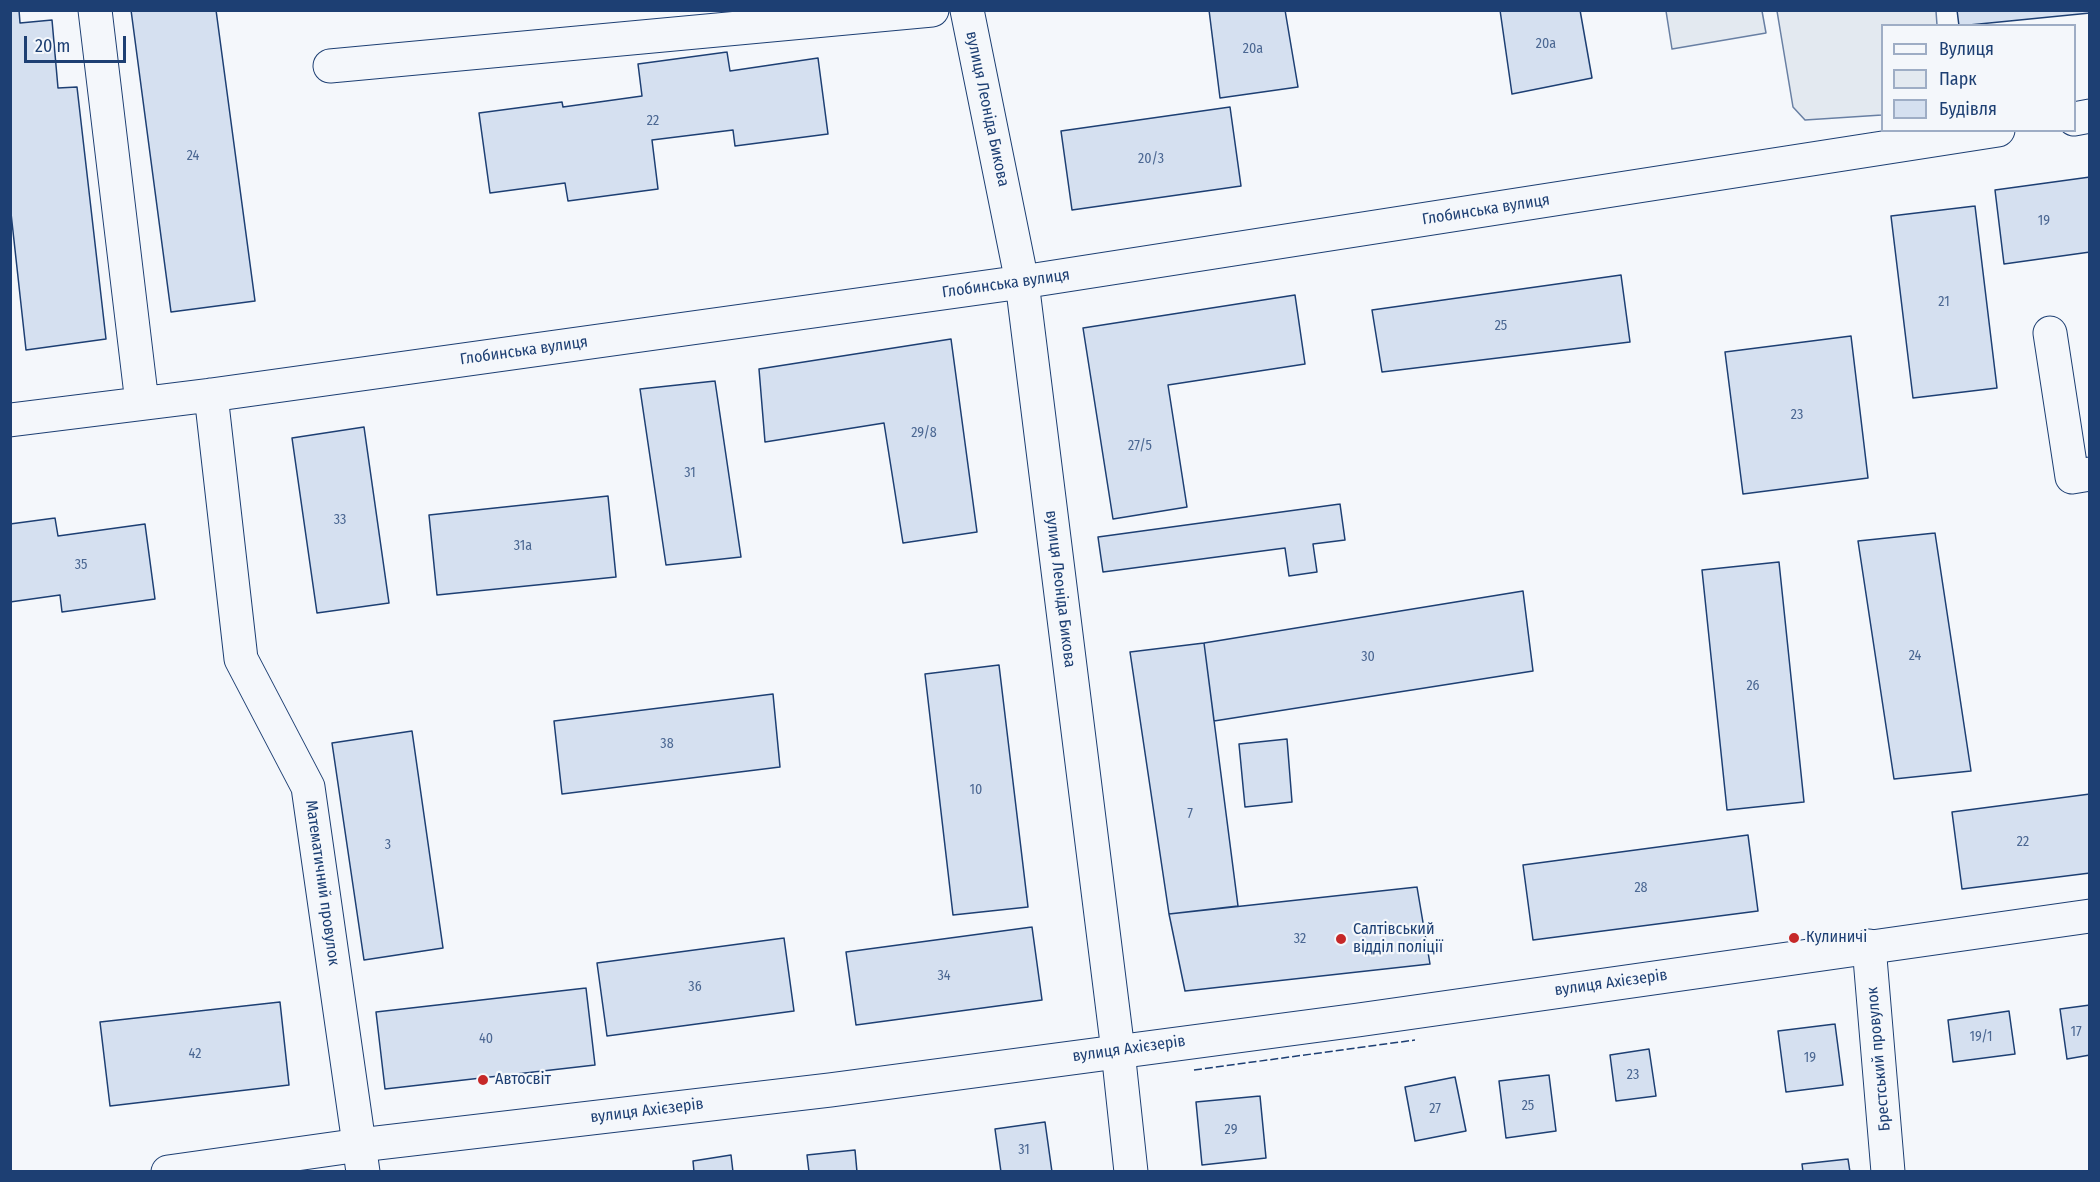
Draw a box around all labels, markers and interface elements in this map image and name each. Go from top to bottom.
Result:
scale bar [27,24,129,62]
legend [1881,24,2076,132]
street label: вулиця Леоніда Бикова [961,30,1013,188]
text: 20 m [35,35,70,57]
house number: 20а [1536,36,1556,52]
text: Вулиця [1939,38,1994,60]
house number: 20а [1243,41,1263,57]
text: Парк [1939,68,1977,90]
text: Будівля [1939,98,1997,120]
house number: 22 [647,113,659,129]
house number: 24 [187,148,199,164]
house number: 20/3 [1138,151,1164,167]
street label: Глобинська вулиця [1421,190,1551,230]
house number: 19 [2038,213,2050,229]
street label: Глобинська вулиця [941,266,1071,302]
house number: 21 [1938,294,1950,310]
house number: 25 [1495,318,1507,334]
street label: Глобинська вулиця [459,333,589,369]
house number: 23 [1791,407,1803,423]
house number: 29/8 [911,425,937,441]
house number: 27/5 [1128,438,1152,454]
house number: 31 [684,465,696,481]
street label: вулиця Леоніда Бикова [1041,509,1079,669]
house number: 33 [334,512,346,528]
house number: 31а [514,538,532,554]
house number: 35 [75,557,87,573]
house number: 24 [1909,648,1921,664]
house number: 30 [1361,649,1375,665]
house number: 26 [1746,678,1760,694]
house number: 38 [660,736,674,752]
house number: 10 [970,782,982,798]
street label: Математичний провулок [301,799,343,967]
house number: 7 [1187,806,1193,822]
house number: 22 [2017,834,2029,850]
house number: 3 [385,837,391,853]
house number: 28 [1634,880,1648,896]
place label: Салтівський відділ поліції [1353,920,1443,958]
place label: Кулиничі [1806,928,1867,948]
house number: 32 [1294,931,1306,947]
marker: Кулиничі [1787,931,1801,945]
marker: Салтівський відділ поліції [1334,932,1348,946]
street label: вулиця Ахієзерів [1553,966,1669,1000]
house number: 34 [937,968,951,984]
house number: 36 [688,979,702,995]
street label: Брестський провулок [1863,986,1895,1132]
house number: 17 [2070,1024,2082,1040]
house number: 19/1 [1970,1029,1992,1045]
house number: 40 [479,1031,493,1047]
street label: вулиця Ахієзерів [1071,1032,1187,1066]
house number: 42 [189,1046,201,1062]
house number: 19 [1804,1050,1816,1066]
house number: 23 [1627,1067,1639,1083]
place label: Автосвіт [495,1070,551,1090]
marker: Автосвіт [476,1073,490,1087]
street label: вулиця Ахієзерів [589,1095,705,1127]
house number: 25 [1522,1098,1534,1114]
house number: 27 [1429,1101,1441,1117]
house number: 29 [1225,1122,1237,1138]
house number: 31 [1018,1142,1030,1158]

